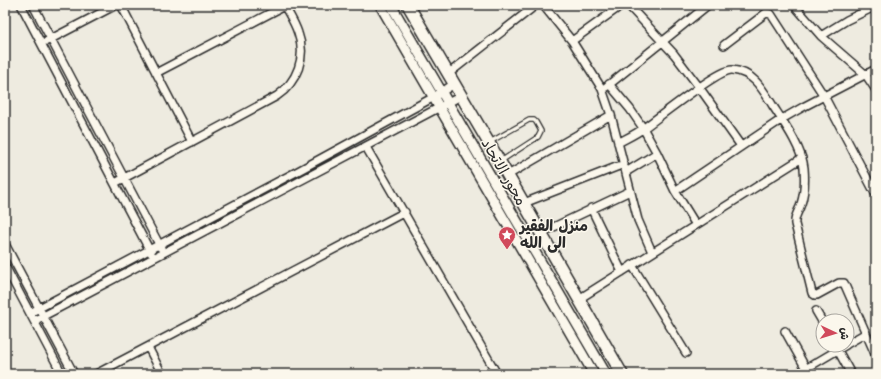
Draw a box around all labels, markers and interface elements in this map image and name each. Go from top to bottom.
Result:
street label: محور الاتحاد [478,135,530,209]
place label: منزل الفقير الى الله [518,217,588,253]
place icon: منزل الفقير الى الله [497,225,517,250]
north arrow [815,313,855,353]
text: ش [838,327,851,340]

